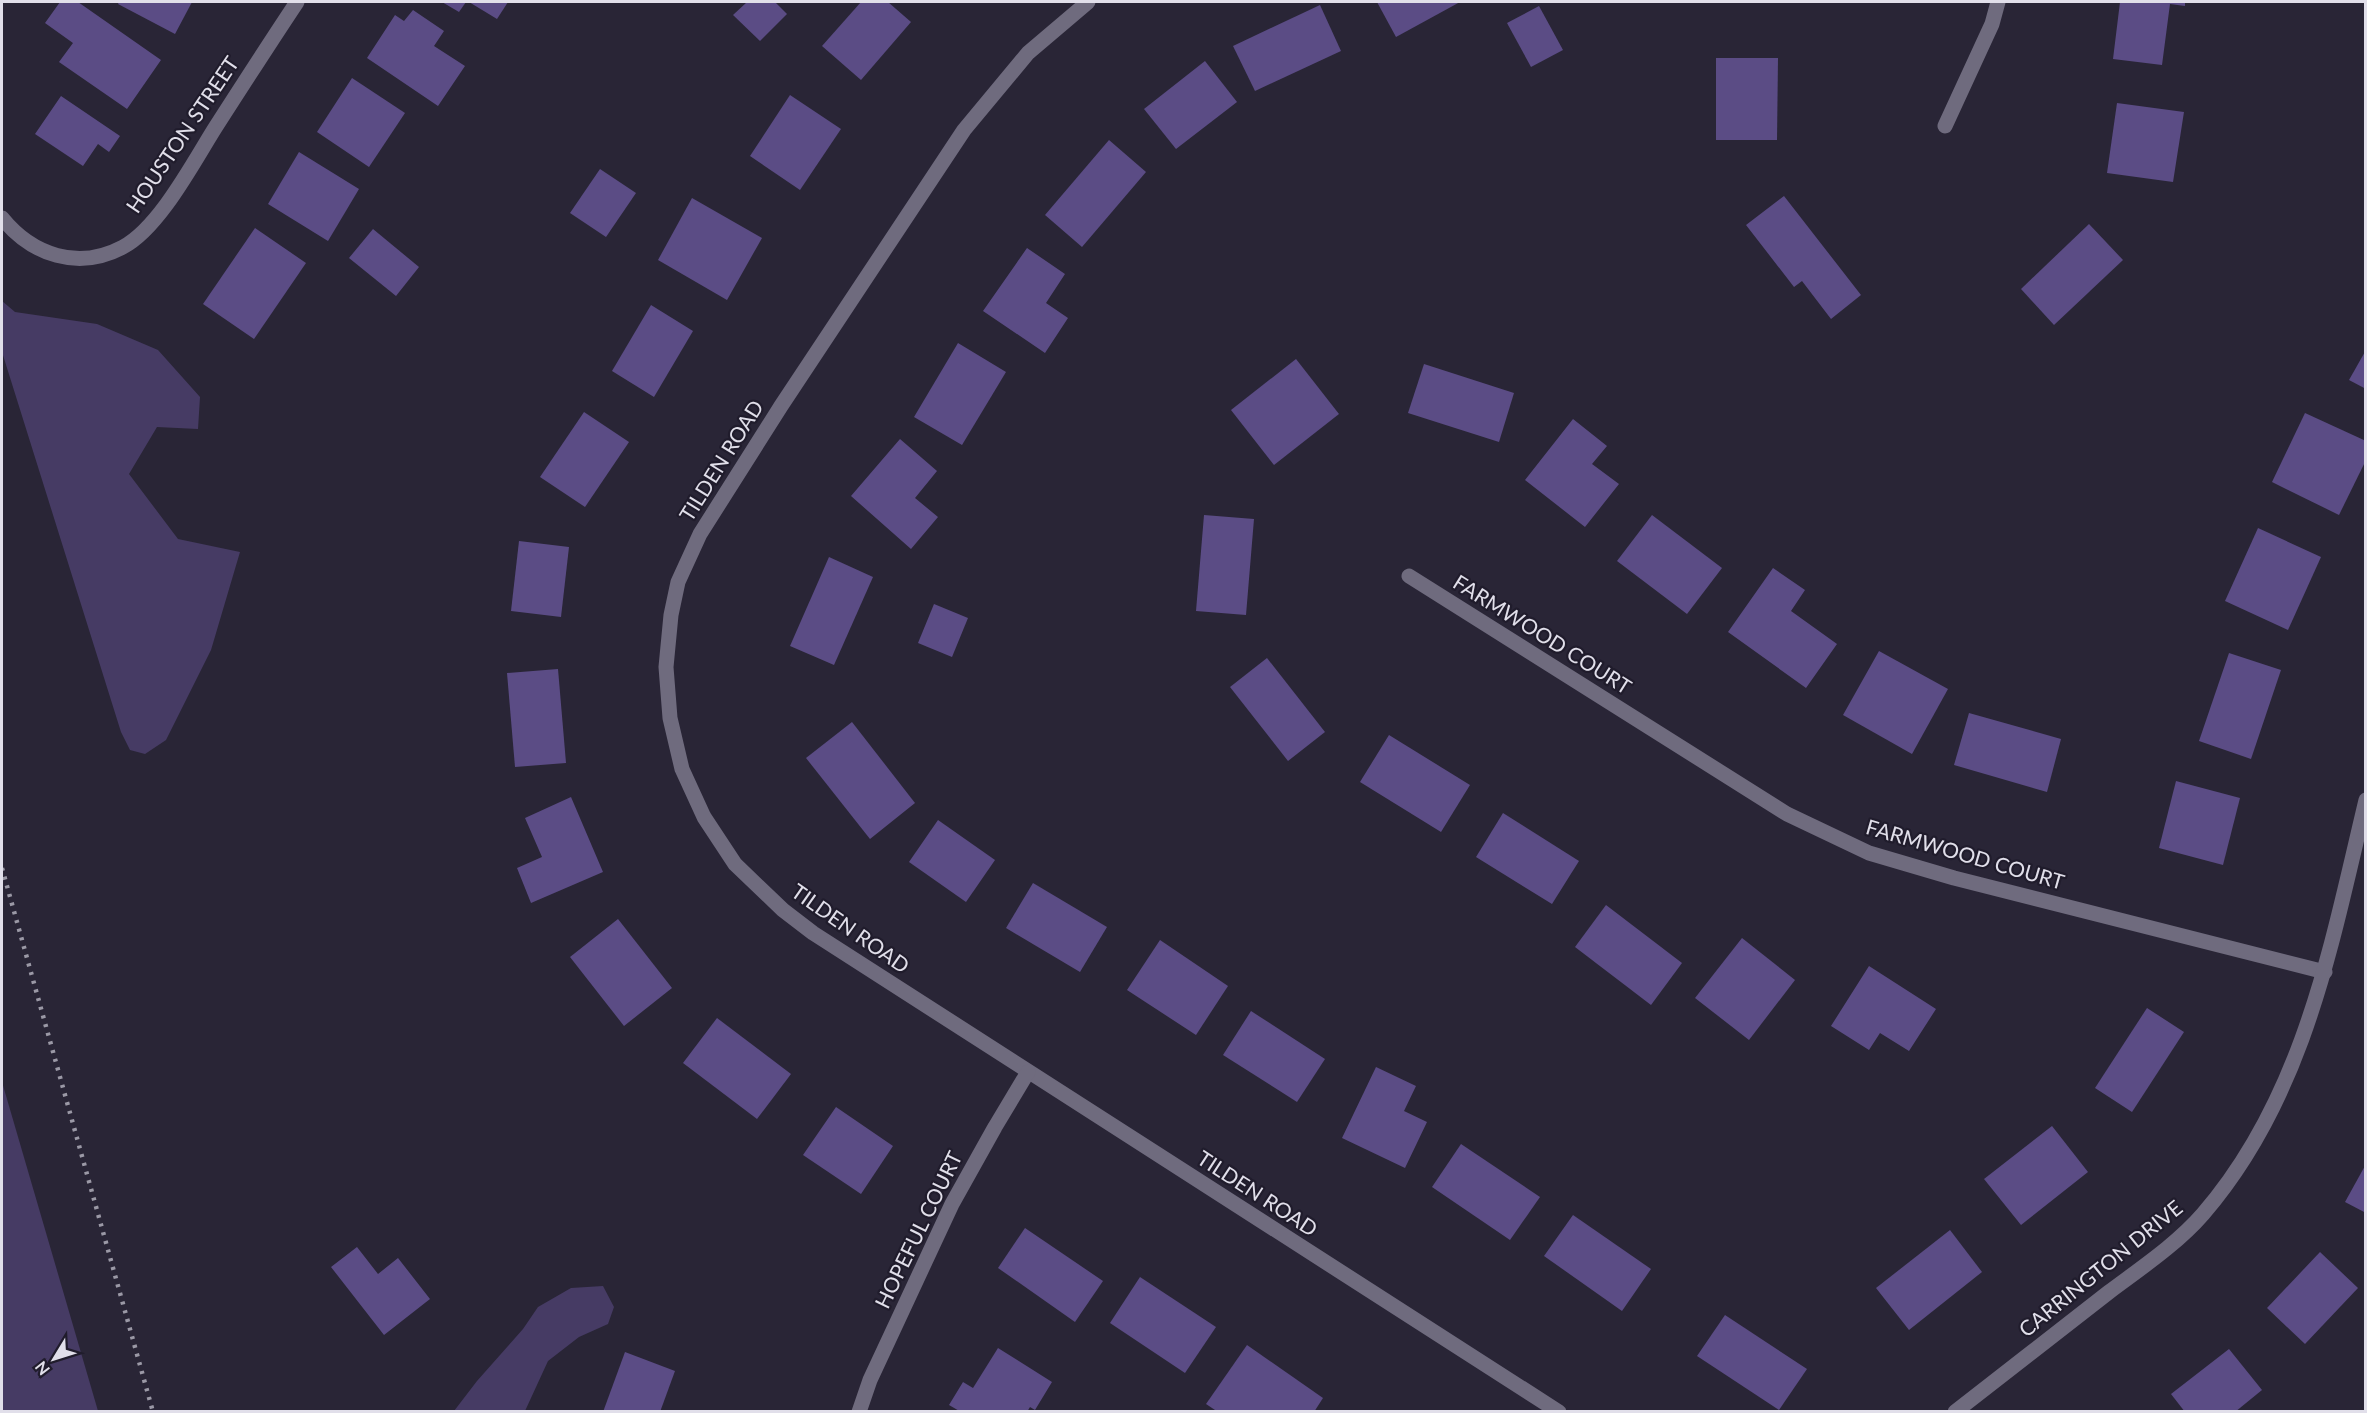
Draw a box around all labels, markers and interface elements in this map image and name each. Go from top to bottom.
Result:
street label: HOUSTON STREET [120,51,244,217]
street label: TILDEN ROAD [674,395,768,525]
street label: FARMWOOD COURT [1449,569,1637,699]
street label: FARMWOOD COURT [1863,813,2068,894]
street label: TILDEN ROAD [787,878,915,978]
street label: TILDEN ROAD [1193,1145,1323,1241]
street label: HOPEFUL COURT [869,1146,967,1312]
street label: CARRINGTON DRIVE [2013,1194,2187,1341]
north arrow [24,1329,84,1389]
text: N [31,1358,53,1379]

